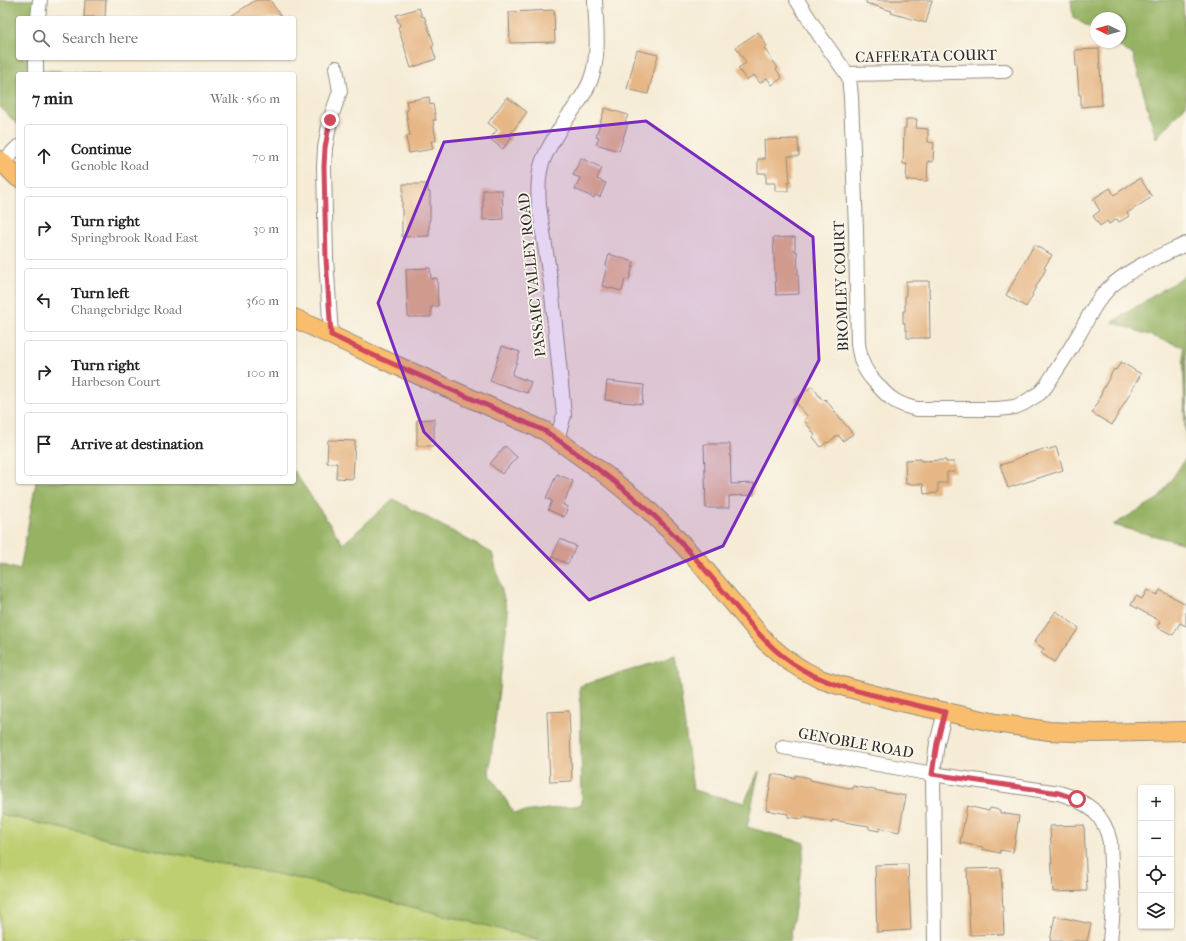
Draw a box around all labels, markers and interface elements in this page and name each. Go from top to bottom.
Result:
north arrow [1090,12,1126,48]
search box [16,16,296,60]
icon: search [30,27,52,49]
text: Search here [62,29,138,47]
street label: CAFFERATA COURT [855,46,998,66]
text: 7 min [32,88,73,108]
text: Walk · 560 m [210,91,280,106]
route end [321,111,339,129]
text: Continue [71,140,131,158]
icon: ahead [33,145,55,167]
text: 70 m [252,149,279,164]
text: Genoble Road [71,158,149,173]
street label: PASSAIC VALLEY ROAD [514,192,550,358]
text: Turn right [71,212,140,230]
icon: right [33,217,55,239]
street label: BROMLEY COURT [830,219,852,352]
text: 30 m [253,221,279,236]
text: Springbrook Road East [71,230,198,245]
text: Turn left [71,284,129,302]
icon: left [33,289,55,311]
text: 360 m [246,293,279,308]
text: Changebridge Road [71,302,182,317]
text: Turn right [71,356,140,374]
icon: right [33,361,55,383]
text: 100 m [246,365,279,380]
text: Harbeson Court [71,374,161,389]
icon: arrive [33,433,55,455]
text: Arrive at destination [71,435,203,453]
street label: GENOBLE ROAD [797,724,915,762]
map controls [1138,785,1174,929]
button: + [1138,785,1174,821]
route start [1068,790,1086,808]
button: − [1138,821,1174,857]
button: locate [1138,857,1174,893]
button: layers [1138,893,1174,929]

